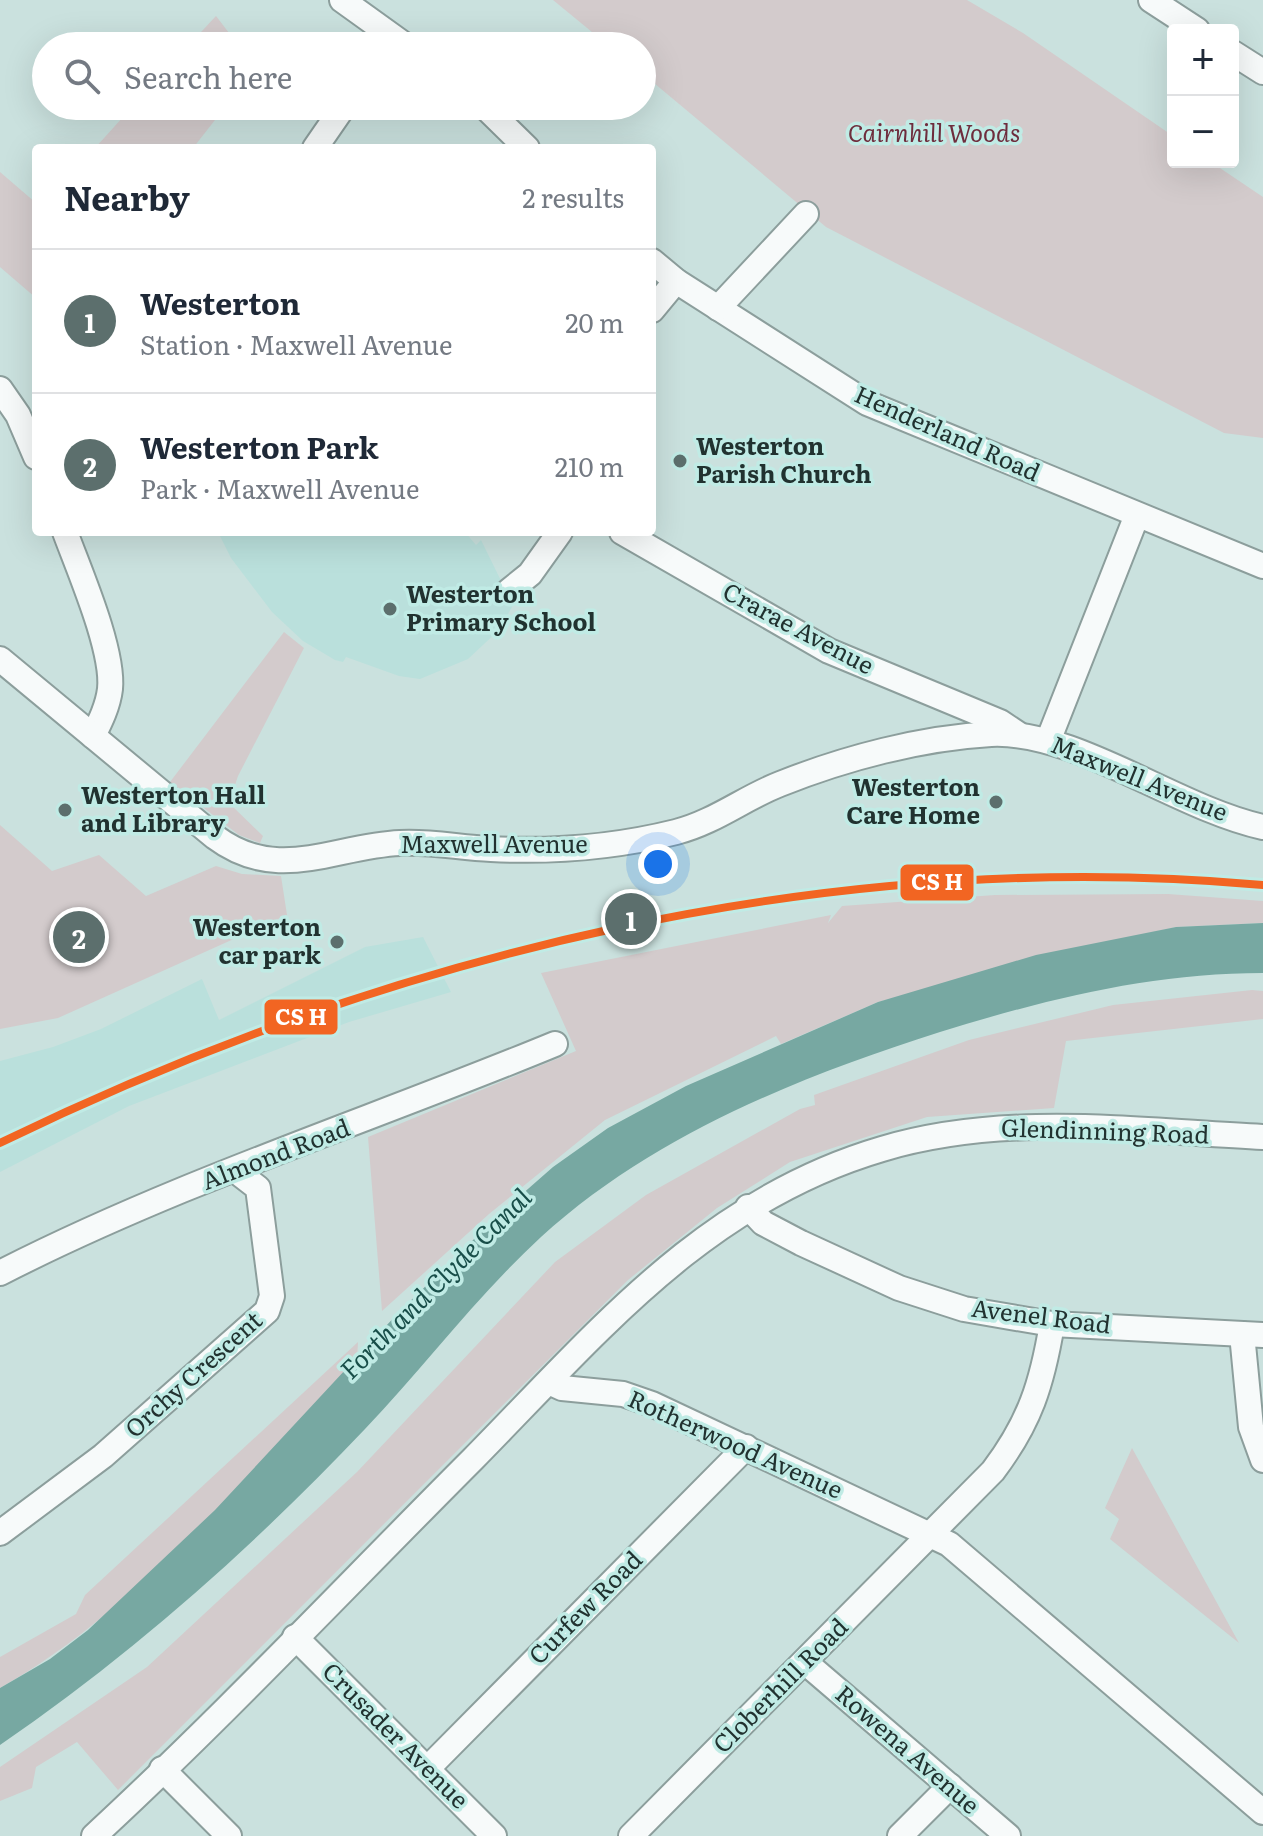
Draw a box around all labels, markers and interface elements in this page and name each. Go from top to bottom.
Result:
map controls [1167,24,1239,168]
button: + [1167,24,1239,96]
search box [32,32,656,120]
icon: search [60,54,104,98]
text: Search here [124,54,292,98]
button: − [1167,96,1239,168]
park label: Cairnhill Woods [848,114,1020,149]
text: Nearby [64,171,190,221]
text: 2 results [522,177,624,216]
text: Westerton [140,280,300,324]
text: 1 [85,302,95,341]
text: 20 m [565,302,624,341]
text: Station · Maxwell Avenue [140,324,452,363]
street label: Henderland Road [850,375,1047,488]
text: Westerton Park [140,424,379,468]
place label: Westerton Parish Church [696,427,872,490]
text: 2 [83,446,97,485]
text: 210 m [555,446,624,485]
marker: Westerton Parish Church [671,452,689,470]
text: Park · Maxwell Avenue [140,468,419,507]
street label: Crarae Avenue [717,572,881,681]
place label: Westerton Primary School [406,575,596,638]
marker: Westerton Primary School [381,600,399,618]
street label: Maxwell Avenue [1046,725,1233,828]
place label: Westerton Care Home [846,768,980,831]
place label: Westerton Hall and Library [81,776,266,839]
marker: Westerton Care Home [987,793,1005,811]
marker: Westerton Hall and Library [56,801,74,819]
street label: Maxwell Avenue [400,825,588,860]
your location [638,844,678,884]
line badge: CS H [899,863,975,902]
text: CS H [911,864,963,897]
pin: 1 [605,889,657,949]
pin: 2 [53,907,105,967]
place label: Westerton car park [193,908,322,971]
marker: Westerton car park [328,933,346,951]
line badge: CS H [263,998,339,1036]
text: CS H [275,999,327,1032]
street label: Almond Road [196,1108,354,1197]
street label: Glendinning Road [1000,1108,1210,1151]
water label: Forth and Clyde Canal [330,1177,539,1387]
street label: Avenel Road [970,1289,1113,1340]
street label: Orchy Crescent [116,1302,269,1444]
street label: Rotherwood Avenue [623,1380,849,1506]
street label: Curfew Road [520,1541,649,1671]
street label: Cloberhill Road [704,1609,855,1760]
street label: Crusader Avenue [316,1653,478,1815]
street label: Rowena Avenue [829,1676,988,1821]

